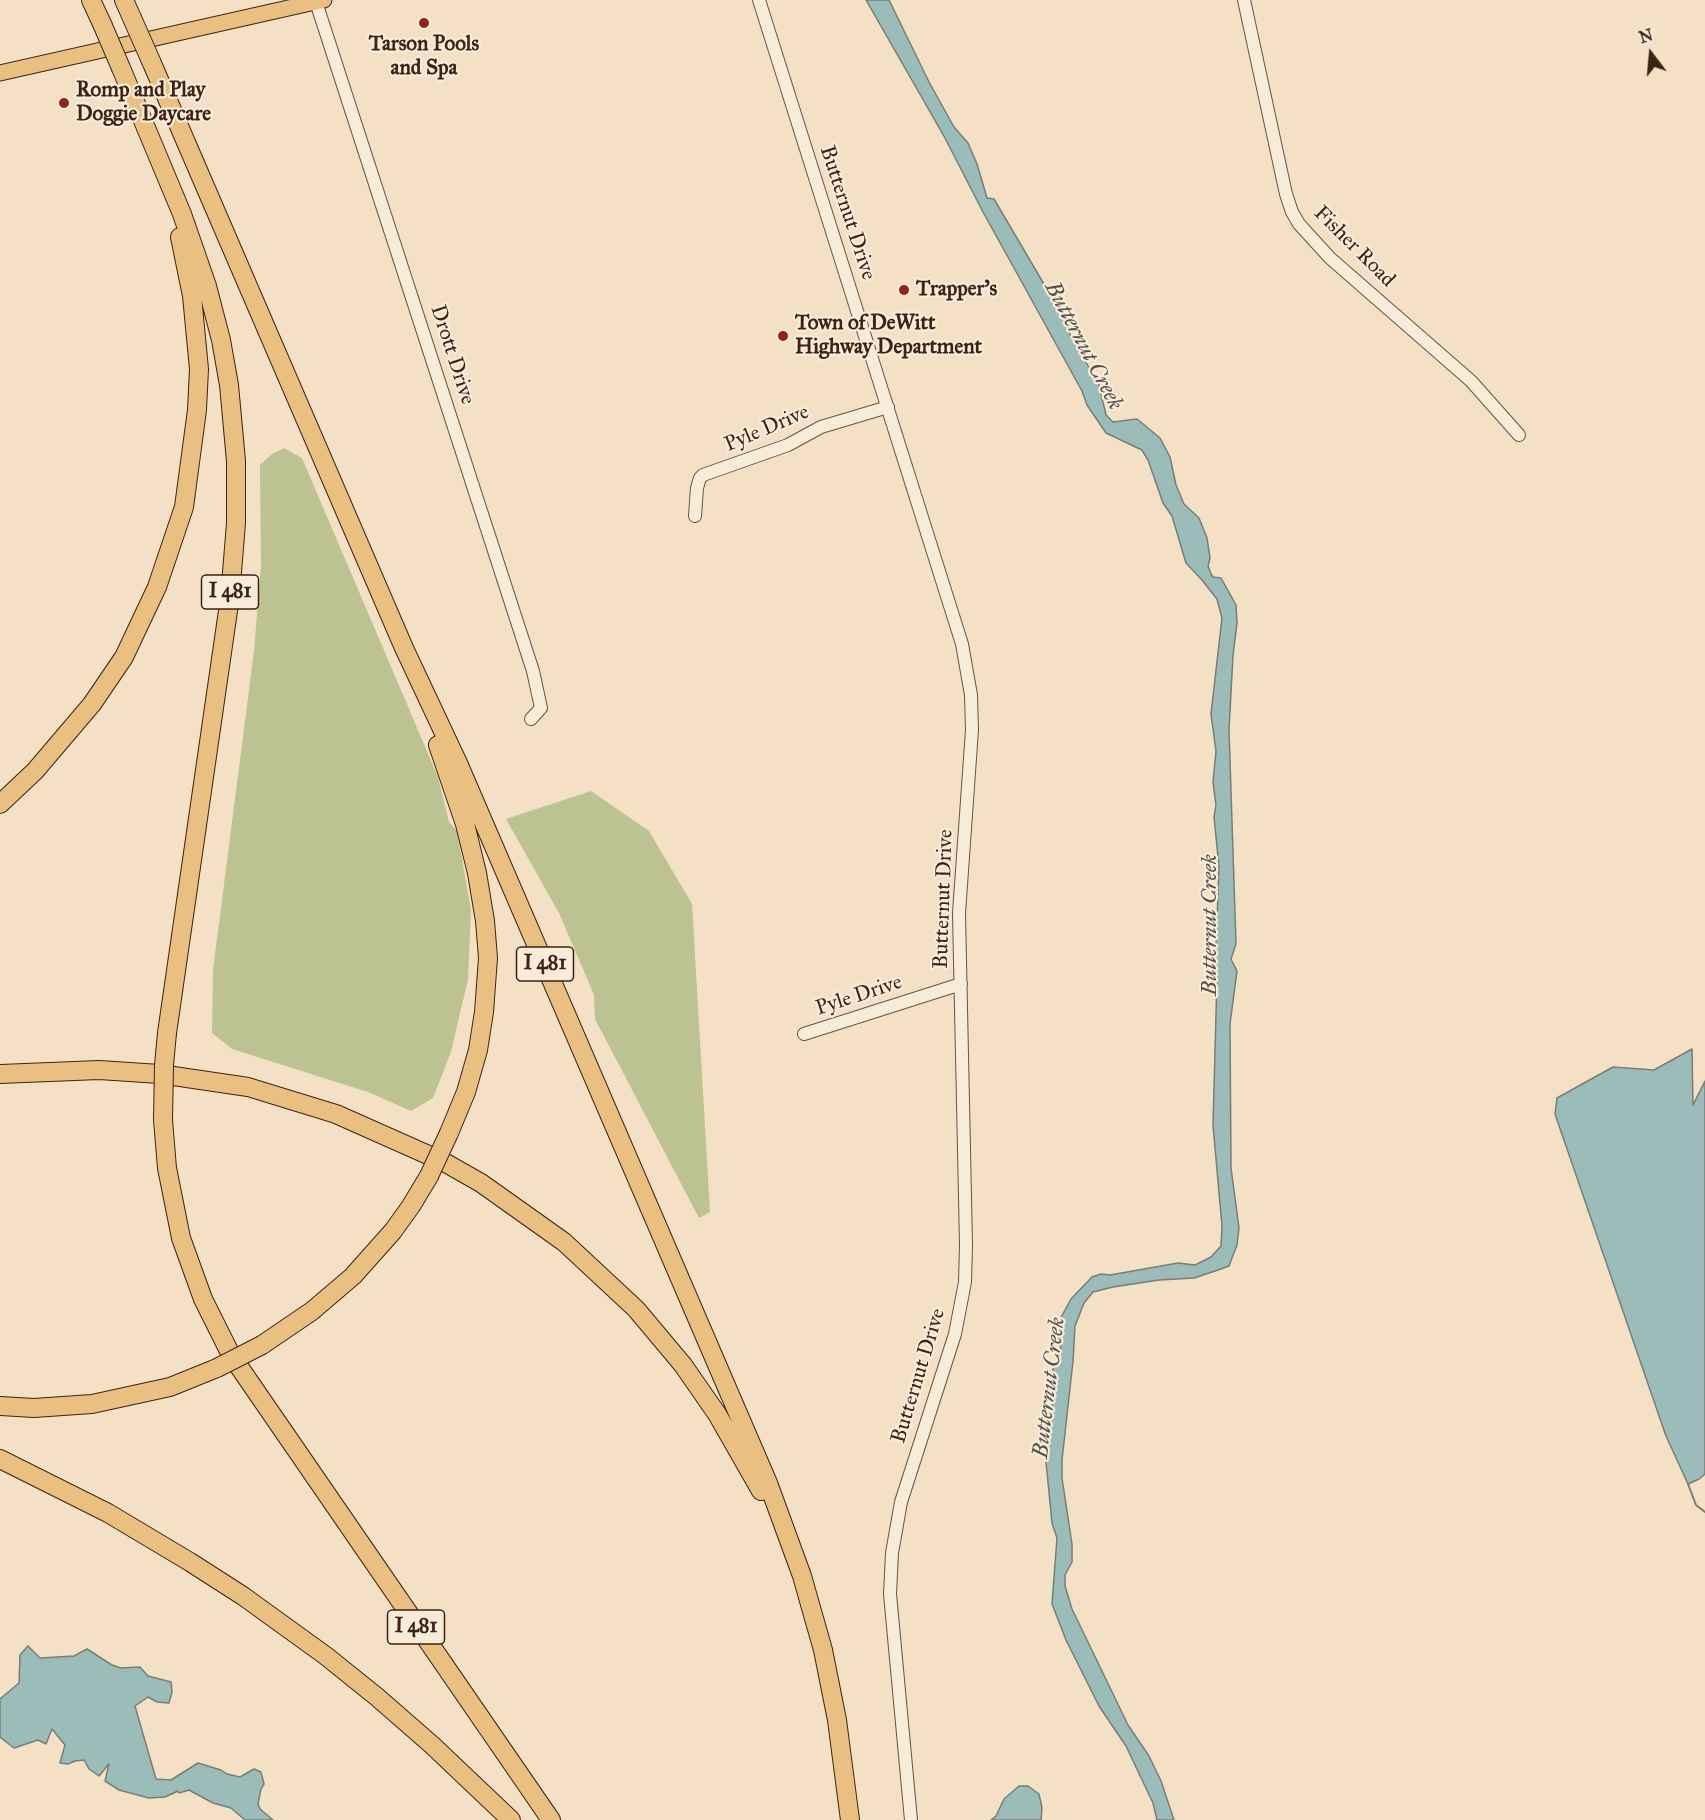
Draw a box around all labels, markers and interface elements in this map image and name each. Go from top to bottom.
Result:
marker: Tarson Pools and Spa [417,16,431,30]
north arrow [1621,24,1681,84]
text: N [1637,25,1655,47]
place label: Tarson Pools and Spa [369,32,479,82]
place label: Romp and Play Doggie Daycare [76,78,211,128]
marker: Romp and Play Doggie Daycare [57,96,71,110]
street label: Butternut Drive [813,143,881,283]
street label: Fisher Road [1308,201,1400,293]
place label: Trapper's [916,277,997,303]
water label: Butternut Creek [1038,277,1128,415]
marker: Trapper's [897,283,911,297]
street label: Drott Drive [424,302,480,408]
place label: Town of DeWitt Highway Department [795,311,982,361]
marker: Town of DeWitt Highway Department [776,329,790,343]
street label: Pyle Drive [721,400,813,458]
road number: I 481 [202,575,258,609]
street label: Butternut Drive [929,829,959,969]
water label: Butternut Creek [1198,854,1224,996]
road number: I 481 [516,947,574,981]
street label: Pyle Drive [813,970,905,1022]
street label: Butternut Drive [887,1306,951,1446]
water label: Butternut Creek [1028,1316,1072,1460]
road number: I 481 [388,1610,444,1644]

